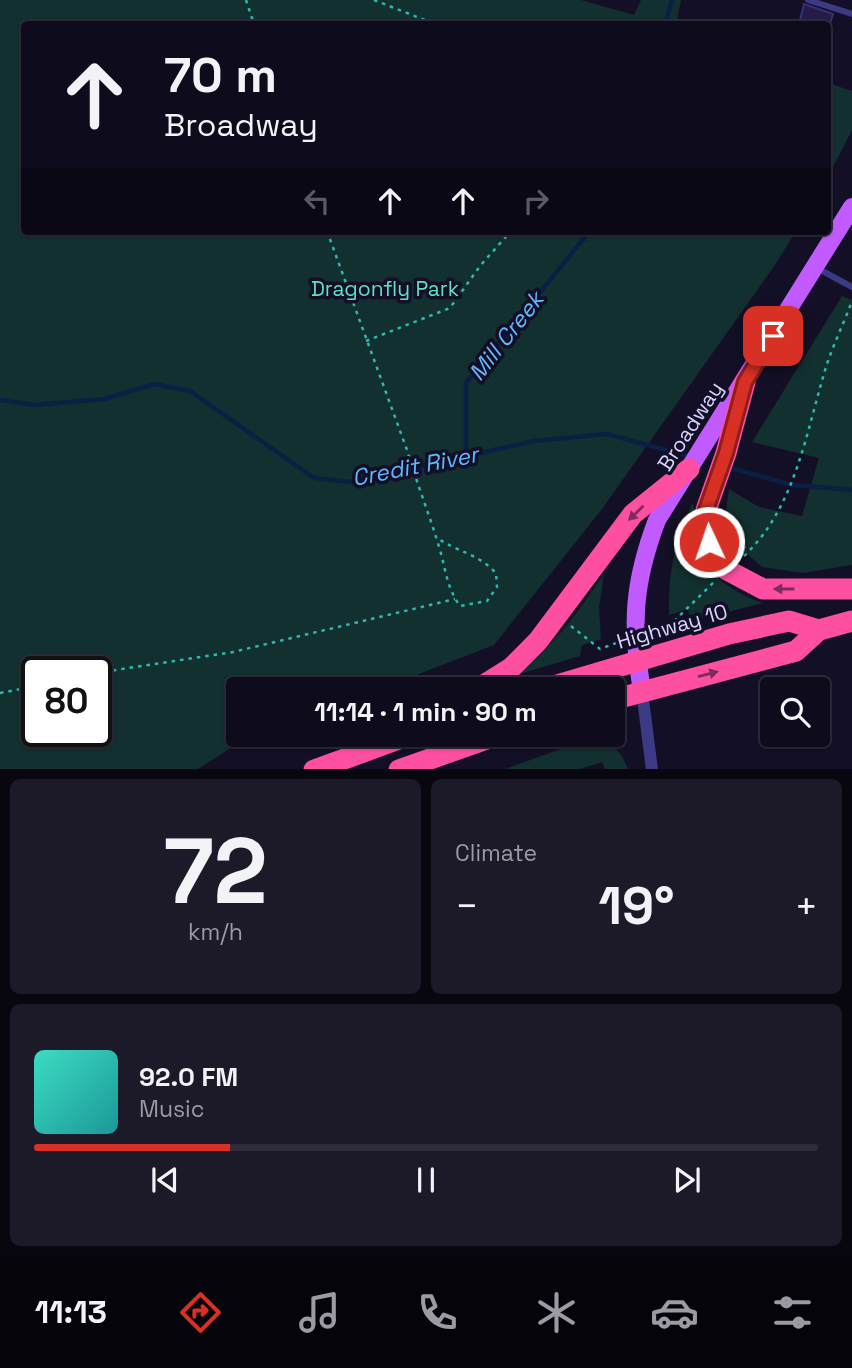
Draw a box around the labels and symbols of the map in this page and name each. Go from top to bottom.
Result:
park label: Dragonfly Park [311,275,459,302]
water label: Mill Creek [462,283,552,387]
pin [743,306,803,366]
street label: Broadway [651,376,729,476]
water label: Credit River [349,439,483,493]
one-way arrow [628,504,645,521]
position arrow [672,505,746,579]
one-way arrow [773,583,795,595]
street label: Highway 10 [613,597,731,655]
speed limit sign: 80 [21,656,112,747]
one-way arrow [697,668,719,679]

